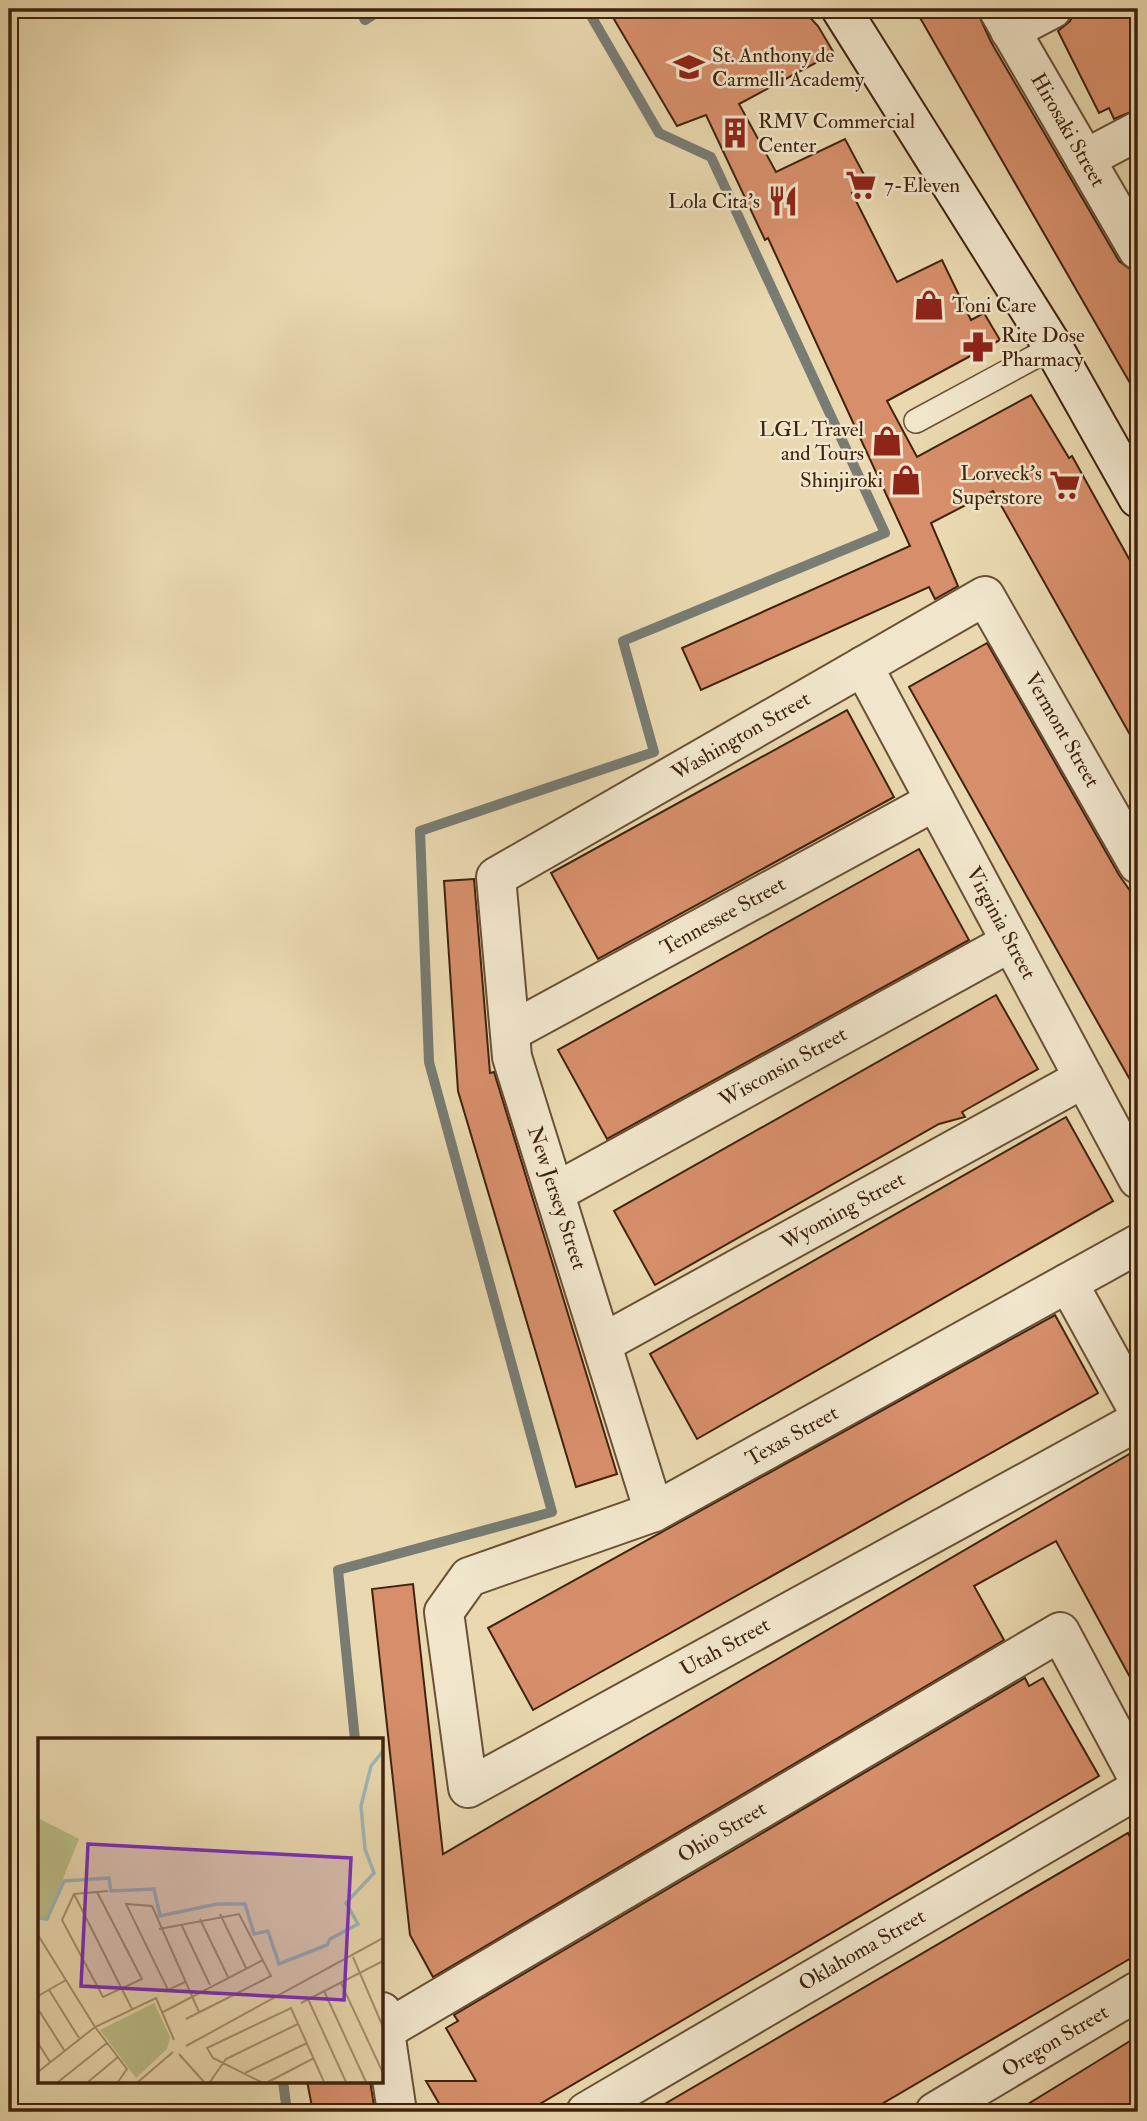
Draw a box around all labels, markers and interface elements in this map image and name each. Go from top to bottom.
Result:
place label: St. Anthony de Carmelli Academy [712,42,865,93]
school or university icon: St. Anthony de Carmelli Academy [672,50,706,84]
street label: Hirosaki Street [1025,68,1112,192]
place label: RMV Commercial Center [758,108,916,159]
building icon: RMV Commercial Center [718,116,752,150]
supermarket icon: 7-Eleven [844,168,878,202]
place label: 7-Eleven [884,172,960,199]
restaurant icon: Lola Cita's [766,184,800,218]
place label: Lola Cita's [668,188,760,215]
shop icon: Toni Care [912,288,946,322]
place label: Toni Care [952,292,1037,319]
place label: Rite Dose Pharmacy [1001,322,1085,373]
pharmacy icon: Rite Dose Pharmacy [961,330,995,364]
place label: LGL Travel and Tours [759,416,865,467]
shop icon: LGL Travel and Tours [870,424,904,458]
place label: Lorveck's Superstore [952,460,1042,511]
shop icon: Shinjiroki [889,463,923,497]
place label: Shinjiroki [800,467,883,494]
supermarket icon: Lorveck's Superstore [1048,468,1082,502]
street label: Vermont Street [1018,668,1106,793]
street label: Washington Street [666,685,815,787]
street label: Virginia Street [960,862,1042,984]
street label: Tennessee Street [656,870,791,962]
street label: Wisconsin Street [713,1021,852,1114]
street label: New Jersey Street [521,1123,593,1273]
street label: Wyoming Street [775,1166,910,1257]
street label: Texas Street [741,1399,843,1473]
street label: Utah Street [675,1611,775,1683]
inset map [38,1738,383,2082]
street label: Ohio Street [673,1795,771,1869]
street label: Oklahoma Street [794,1903,930,1997]
street label: Oregon Street [997,1998,1114,2083]

